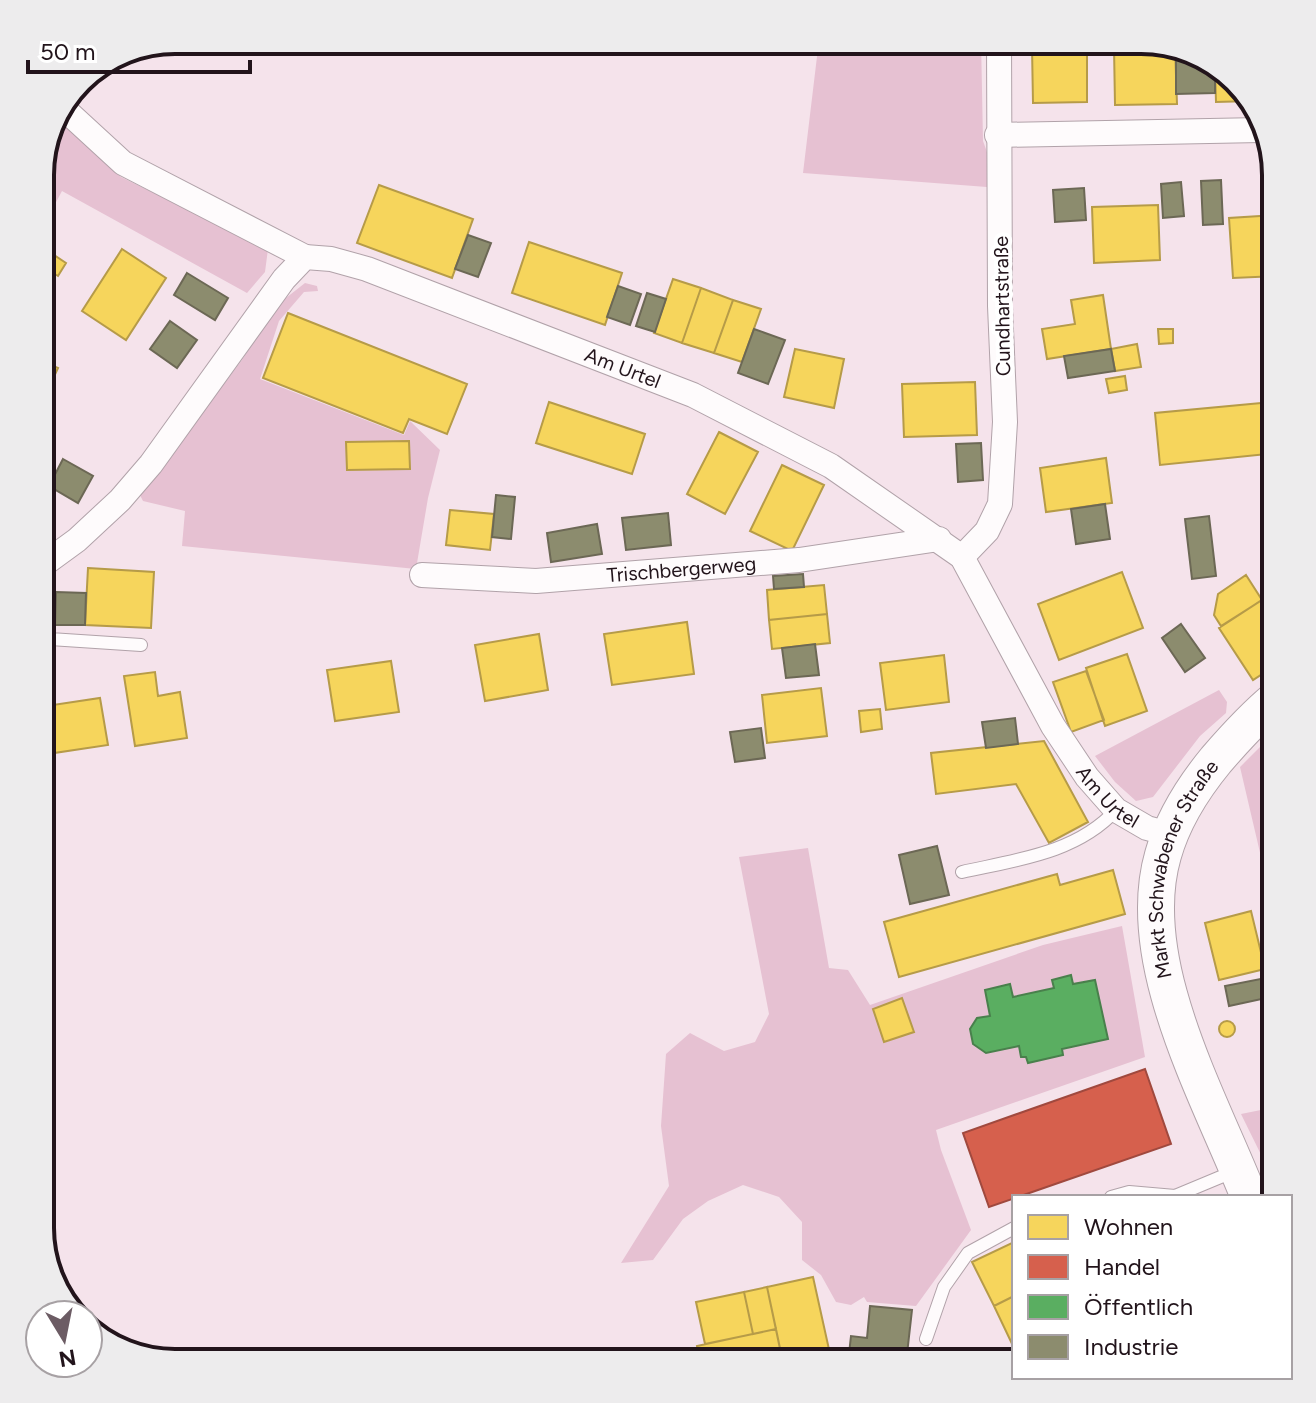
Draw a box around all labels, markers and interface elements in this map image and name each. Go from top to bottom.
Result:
scale bar [28,24,250,74]
text: 50 m [40,37,96,66]
street label: Cundhartstraße [989,236,1015,376]
street label: Am Urtel [582,342,664,393]
street label: Trischbergerweg [606,551,757,587]
street label: Markt Schwabener Straße [1144,755,1223,981]
street label: Am Urtel [1071,761,1143,833]
legend [1012,1195,1292,1379]
text: Wohnen [1084,1212,1173,1241]
text: Handel [1084,1252,1160,1281]
text: Öffentlich [1084,1292,1193,1321]
north arrow [24,1299,104,1379]
text: Industrie [1084,1332,1178,1361]
text: N [57,1343,78,1373]

